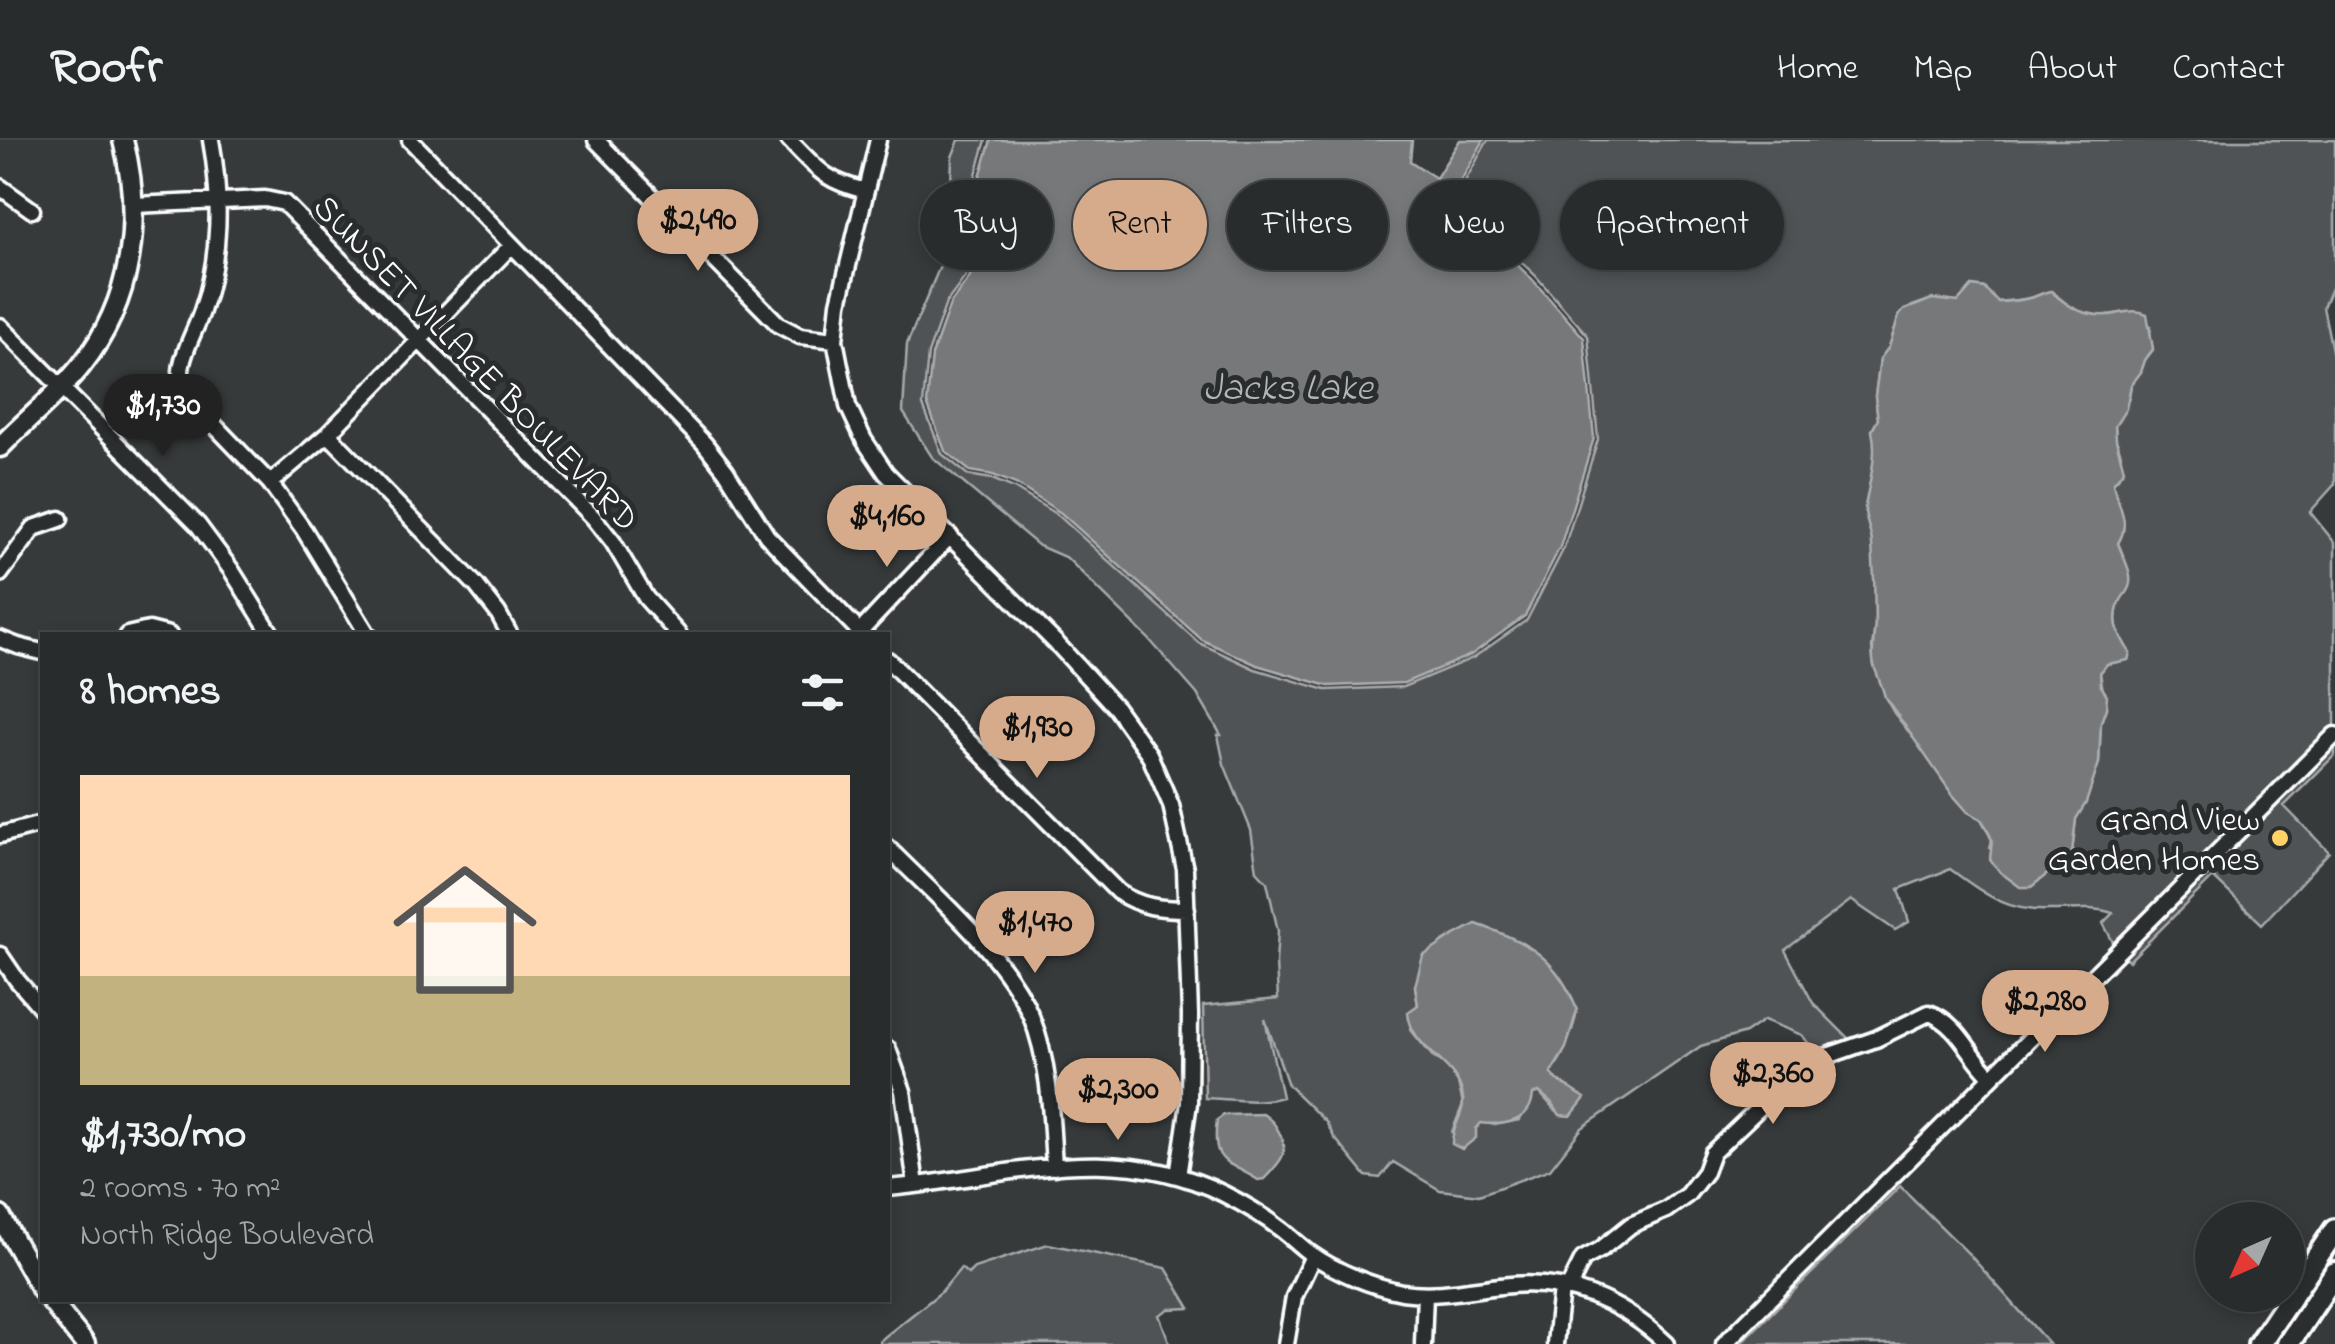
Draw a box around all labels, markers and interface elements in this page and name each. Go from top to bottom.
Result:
text: Roofr [50,34,162,104]
text: Home [1777,44,1858,95]
text: Map [1913,44,1972,95]
text: About [2027,44,2117,95]
text: Contact [2172,44,2285,95]
chip: Buy [920,180,1053,270]
chip: Rent [1073,180,1207,270]
chip: Filters [1227,180,1388,270]
chip: New [1408,180,1540,270]
chip: Apartment [1560,180,1784,270]
street label: SUNSET VILLAGE BOULEVARD [300,185,649,544]
pin: $2,490 [617,189,779,274]
text: $2,490 [659,198,737,245]
water label: Jacks Lake [1203,362,1375,418]
pin: $1,730 [82,374,244,459]
text: $1,730 [125,383,201,430]
pin: $4,160 [806,485,968,570]
text: $4,160 [849,494,925,541]
text: 8 homes [80,662,221,723]
icon: filters [795,665,850,720]
pin: $1,930 [956,696,1118,781]
text: $1,930 [1001,705,1073,752]
place label: Grand View Garden Homes [2048,796,2260,887]
marker: Grand View Garden Homes [2269,827,2291,849]
icon: home [375,840,555,1020]
pin: $1,470 [954,891,1116,976]
text: $1,470 [997,900,1073,947]
pin: $2,280 [1964,970,2126,1055]
text: $2,280 [2004,979,2086,1026]
pin: $2,360 [1692,1042,1854,1127]
text: $2,360 [1732,1051,1814,1098]
pin: $2,300 [1037,1058,1199,1143]
text: $2,300 [1077,1067,1159,1114]
text: $1,730/mo [80,1105,246,1166]
text: 2 rooms · 70 m² [80,1166,280,1213]
north arrow [2195,1202,2305,1312]
map controls [2195,1202,2305,1312]
text: North Ridge Boulevard [80,1213,374,1260]

